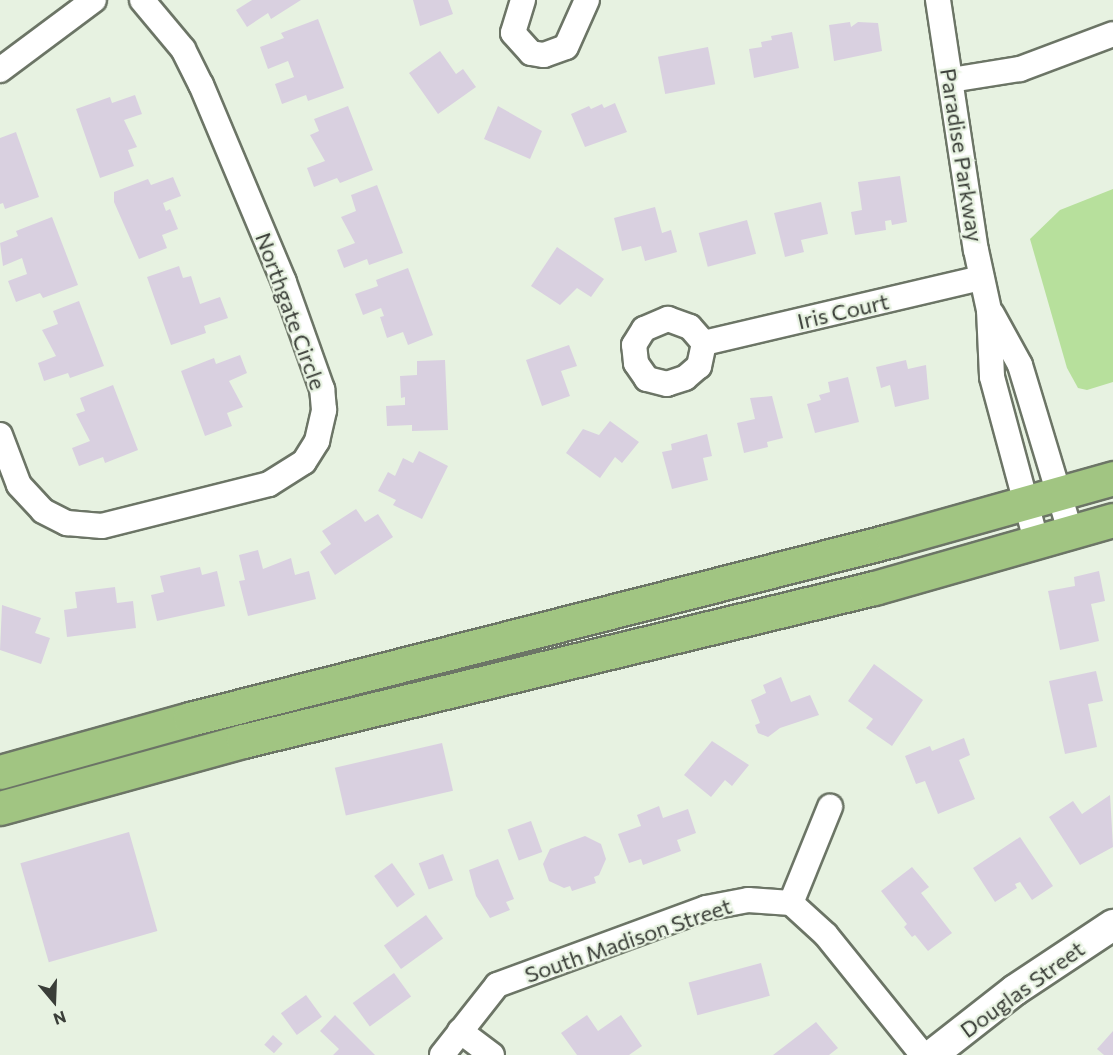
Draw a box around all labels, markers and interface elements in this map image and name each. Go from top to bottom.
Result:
street label: Paradise Parkway [935,66,989,244]
street label: Northgate Circle [250,229,332,393]
street label: Iris Court [795,288,891,334]
street label: South Madison Street [521,892,735,988]
street label: Douglas Street [955,935,1089,1043]
north arrow [24,971,84,1031]
text: N [51,1008,69,1029]

